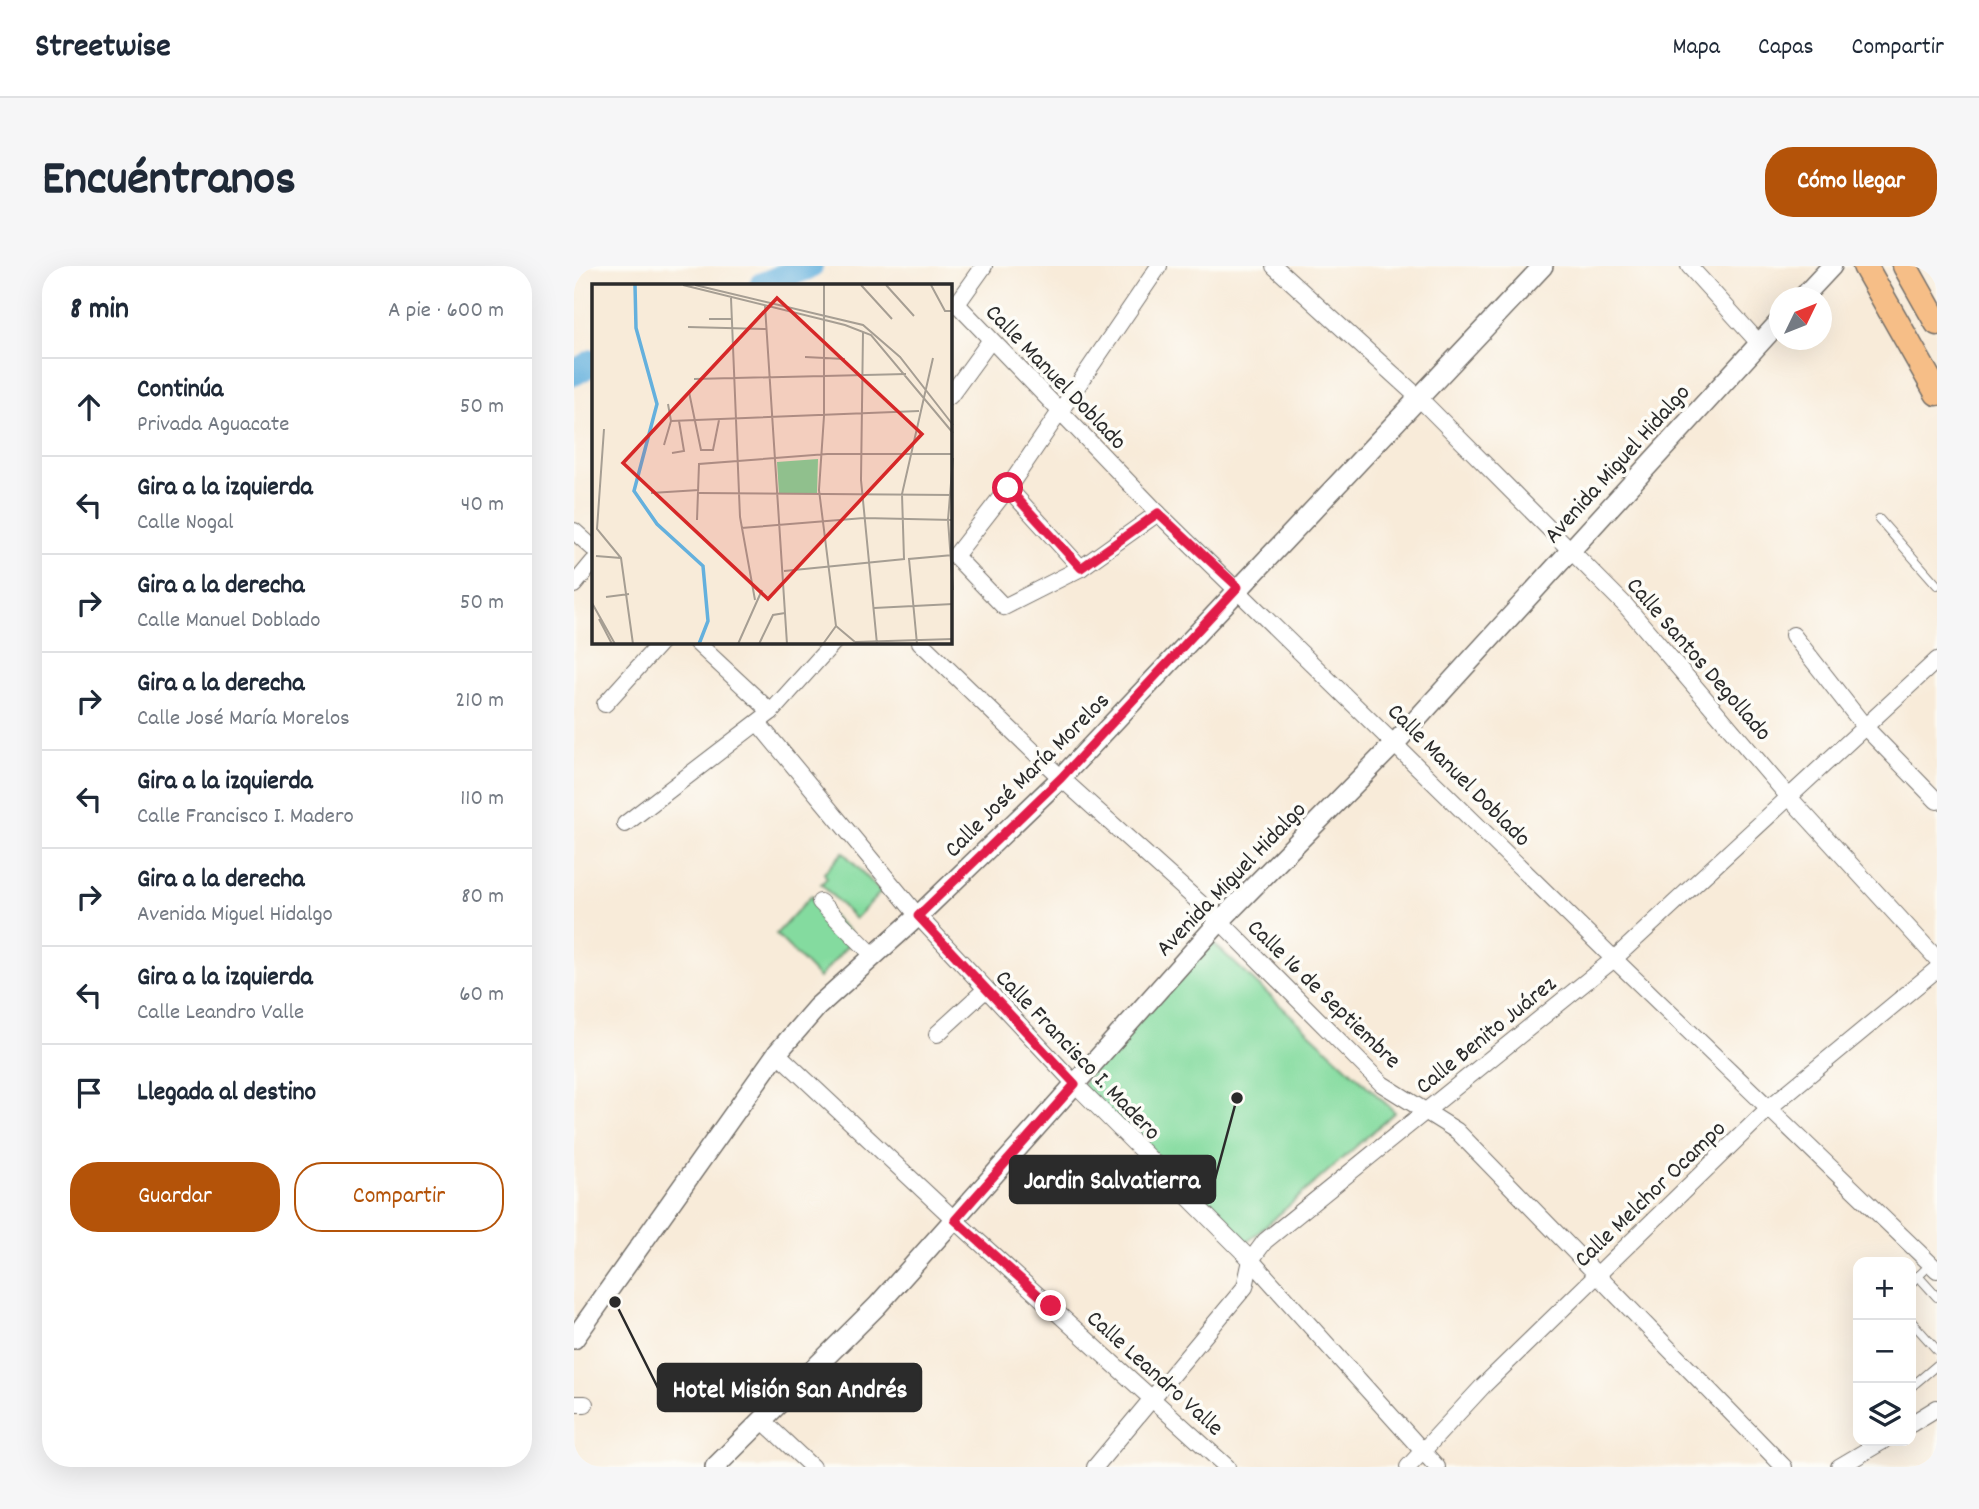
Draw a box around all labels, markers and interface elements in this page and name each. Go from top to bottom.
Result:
text: Streetwise [35,25,171,72]
text: Mapa [1672,31,1720,65]
text: Capas [1758,31,1814,65]
text: Compartir [1852,31,1944,65]
text: Encuéntranos [42,147,296,217]
button: Cómo llegar [1765,147,1937,217]
inset map [592,284,952,644]
north arrow [1769,287,1832,350]
text: 8 min [70,290,129,333]
text: A pie · 600 m [388,295,504,328]
street label: Calle Manuel Doblado [976,297,1134,459]
text: Continúa [137,372,223,409]
street label: Avenida Miguel Hidalgo [1537,378,1699,552]
icon: ahead [70,388,108,426]
text: 50 m [460,391,504,424]
text: Privada Aguacate [137,409,289,442]
text: Gira a la izquierda [137,470,313,507]
route start [992,472,1023,503]
icon: left [70,486,108,524]
text: 40 m [461,489,504,522]
text: Calle Nogal [137,507,233,540]
text: Gira a la derecha [137,568,304,605]
street label: Calle Santos Degollado [1617,571,1779,749]
icon: right [70,584,108,622]
text: 50 m [460,587,504,620]
text: Calle Manuel Doblado [137,605,321,638]
text: Gira a la derecha [137,666,304,703]
icon: right [70,682,108,720]
text: 210 m [455,685,504,718]
street label: Calle José María Morelos [938,686,1119,867]
street label: Calle Manuel Doblado [1378,696,1538,856]
text: Calle José María Morelos [137,703,350,736]
text: Gira a la izquierda [137,764,313,801]
icon: left [70,780,108,818]
text: 110 m [460,783,504,816]
street label: Avenida Miguel Hidalgo [1149,795,1315,965]
text: Calle Francisco I. Madero [137,801,354,834]
text: Gira a la derecha [137,862,304,899]
icon: right [70,878,108,916]
text: 80 m [461,881,504,914]
text: Avenida Miguel Hidalgo [137,899,333,932]
street label: Calle 16 de Septiembre [1238,912,1408,1078]
text: Gira a la izquierda [137,960,313,997]
street label: Calle Francisco I. Madero [986,963,1168,1149]
street label: Calle Benito Juárez [1409,969,1565,1104]
icon: left [70,976,108,1014]
text: 60 m [459,979,504,1012]
text: Calle Leandro Valle [137,997,304,1030]
icon: arrive [70,1074,108,1112]
text: Llegada al destino [137,1075,316,1112]
street label: Calle Melchor Ocampo [1567,1114,1735,1277]
callout: Jardin Salvatierra [1010,1156,1215,1203]
button: Guardar [70,1162,280,1232]
button: Compartir [294,1162,504,1232]
text: Jardin Salvatierra [1024,1164,1201,1201]
map controls [1853,1257,1916,1446]
button: + [1853,1257,1916,1320]
route end [1035,1290,1066,1321]
street label: Calle Leandro Valle [1078,1303,1230,1445]
button: − [1853,1320,1916,1383]
callout: Hotel Misión San Andrés [658,1364,921,1411]
text: Hotel Misión San Andrés [672,1373,908,1410]
button: layers [1853,1383,1916,1446]

